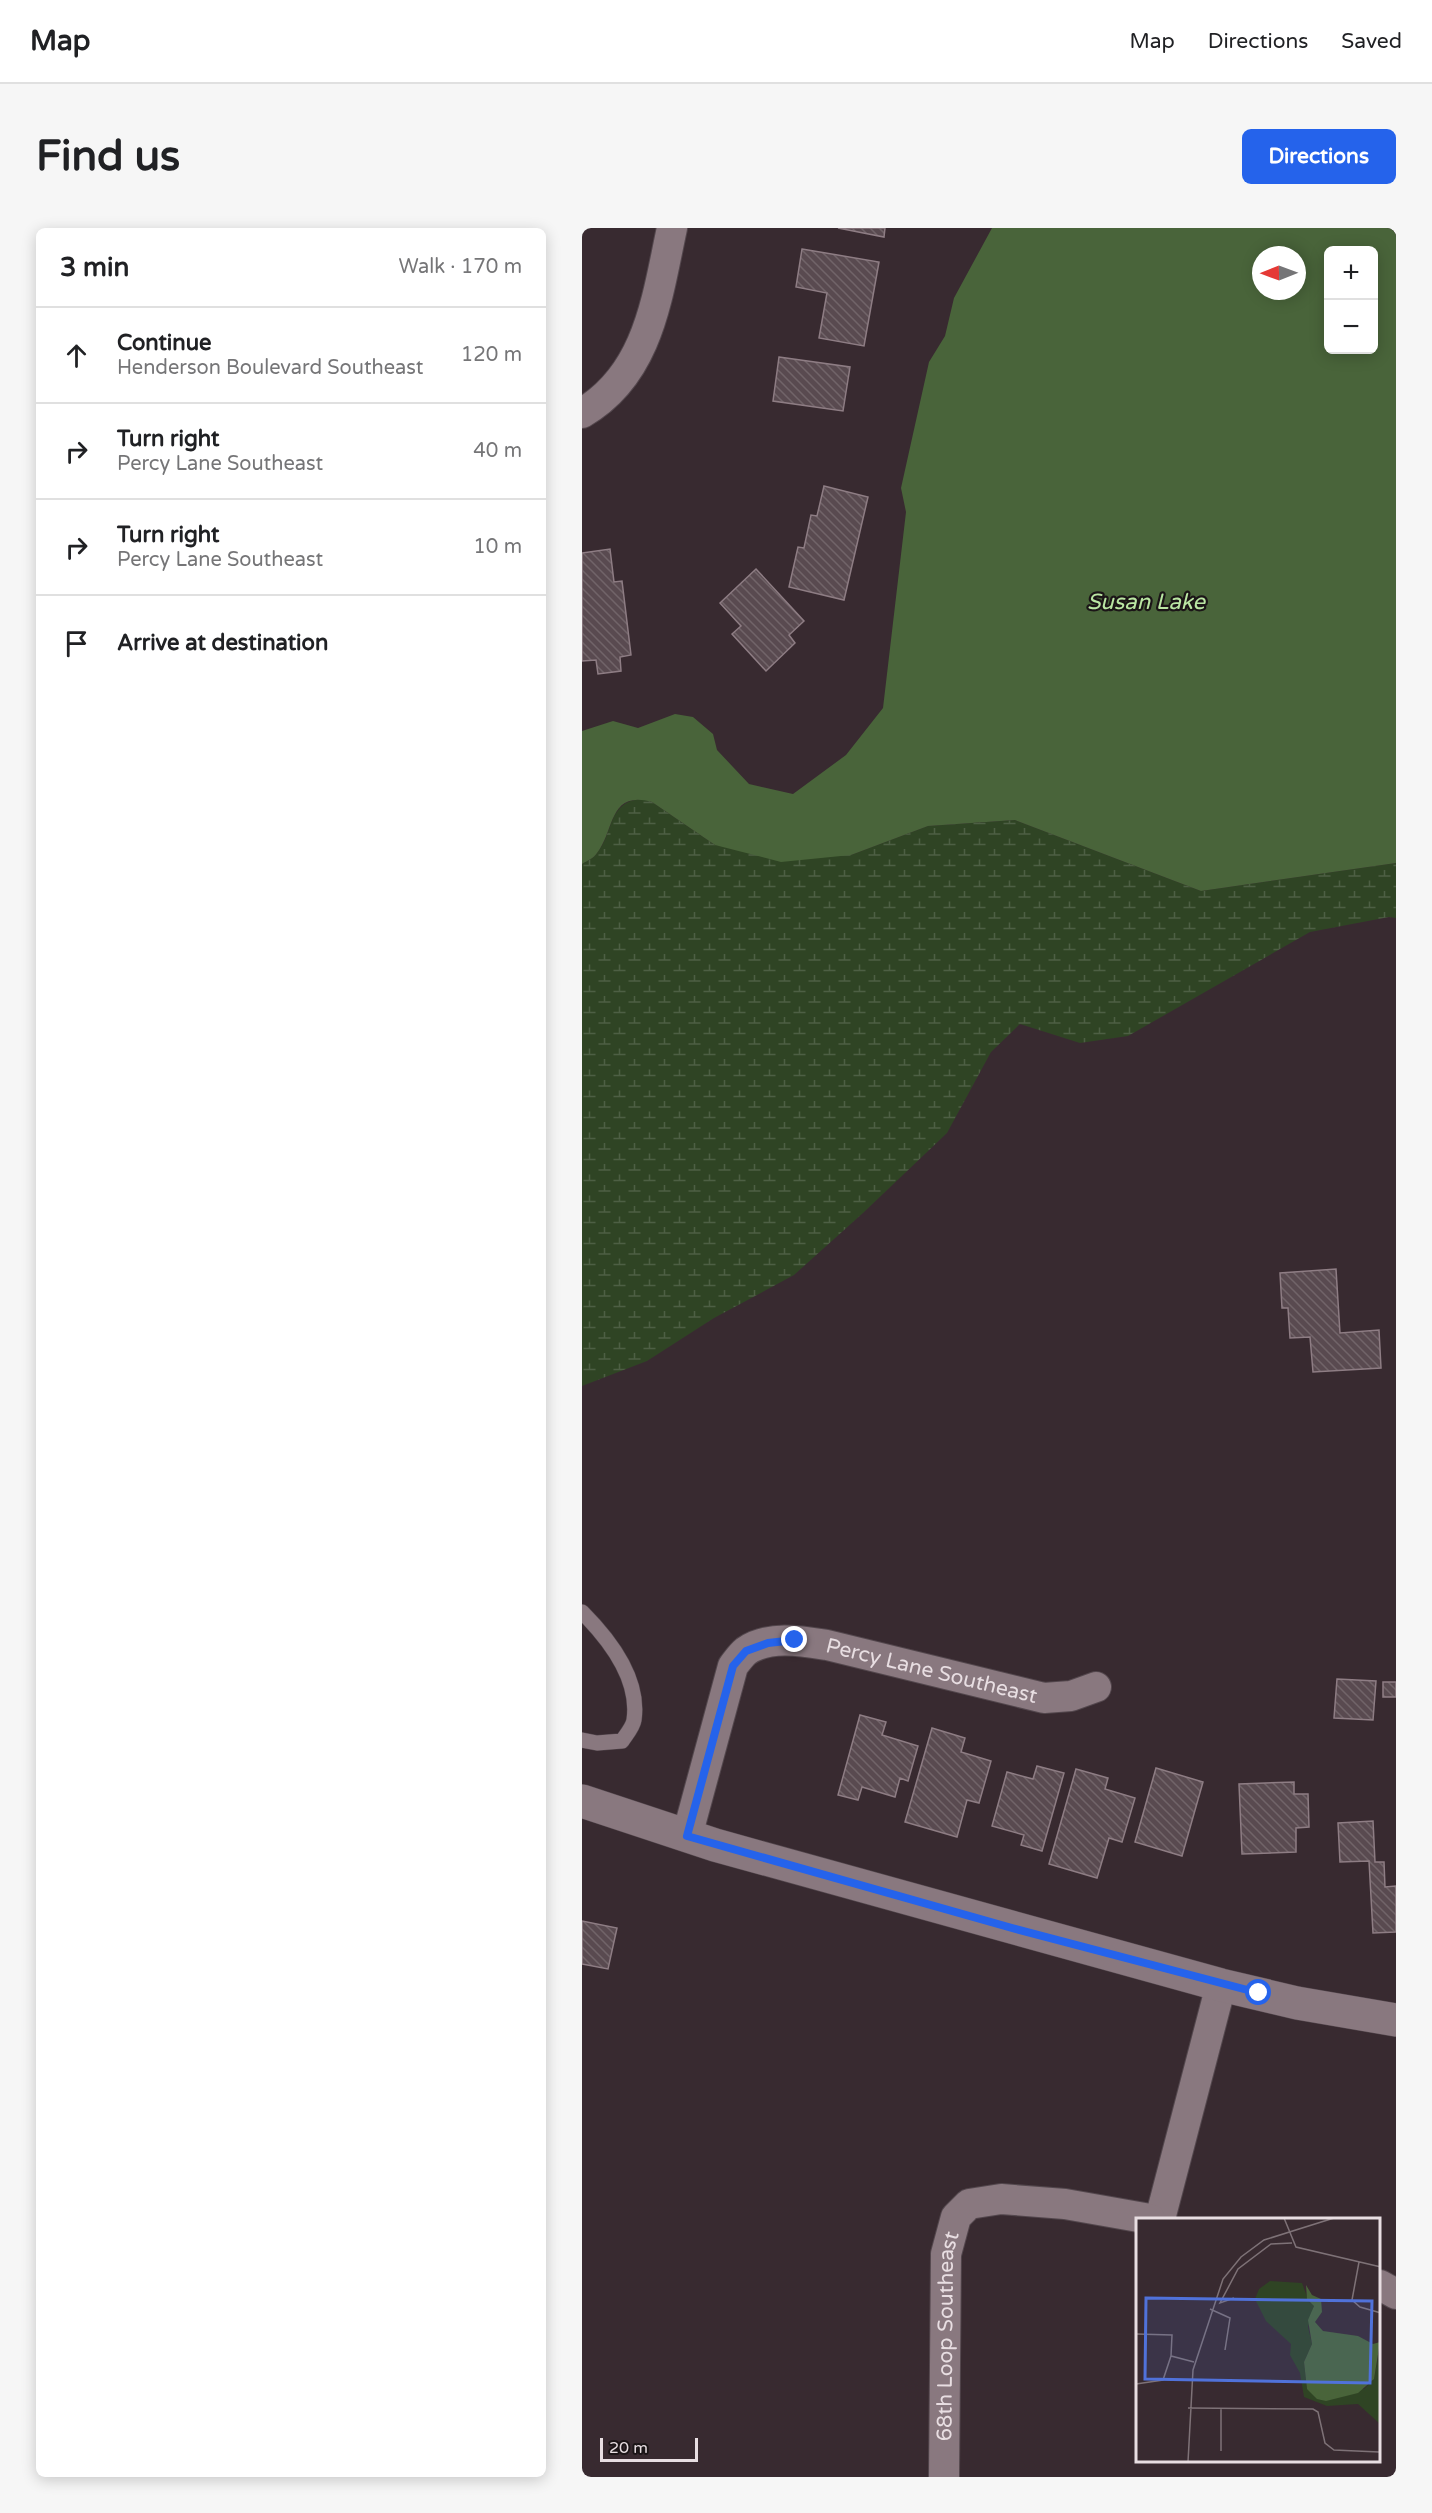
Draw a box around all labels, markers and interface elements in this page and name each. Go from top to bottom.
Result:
text: Map [30,24,90,58]
text: Map [1129,29,1175,54]
text: Directions [1208,29,1308,54]
text: Saved [1341,29,1402,54]
button: Directions [1242,129,1396,184]
text: Find us [36,131,180,182]
north arrow [1252,246,1306,300]
map controls [1324,246,1378,354]
button: + [1324,246,1378,300]
text: 3 min [60,252,129,283]
text: Walk · 170 m [399,255,522,279]
button: − [1324,300,1378,354]
text: Continue [117,330,212,356]
icon: ahead [60,339,93,372]
text: 120 m [461,343,522,367]
text: Henderson Boulevard Southeast [117,356,423,380]
text: Turn right [117,426,219,452]
icon: right [60,435,93,468]
text: 40 m [473,439,522,463]
text: Percy Lane Southeast [117,452,323,476]
text: Turn right [117,522,219,548]
icon: right [60,531,93,564]
text: 10 m [473,535,522,559]
text: Percy Lane Southeast [117,548,323,572]
water label: Susan Lake [1087,589,1207,615]
icon: arrive [60,627,93,660]
text: Arrive at destination [117,630,328,656]
route end [781,1626,807,1652]
street label: Percy Lane Southeast [824,1633,1040,1708]
route start [1245,1979,1271,2005]
inset map [1136,2218,1381,2462]
street label: 68th Loop Southeast [932,2228,964,2441]
scale bar [600,2435,698,2462]
text: 20 m [609,2438,648,2458]

